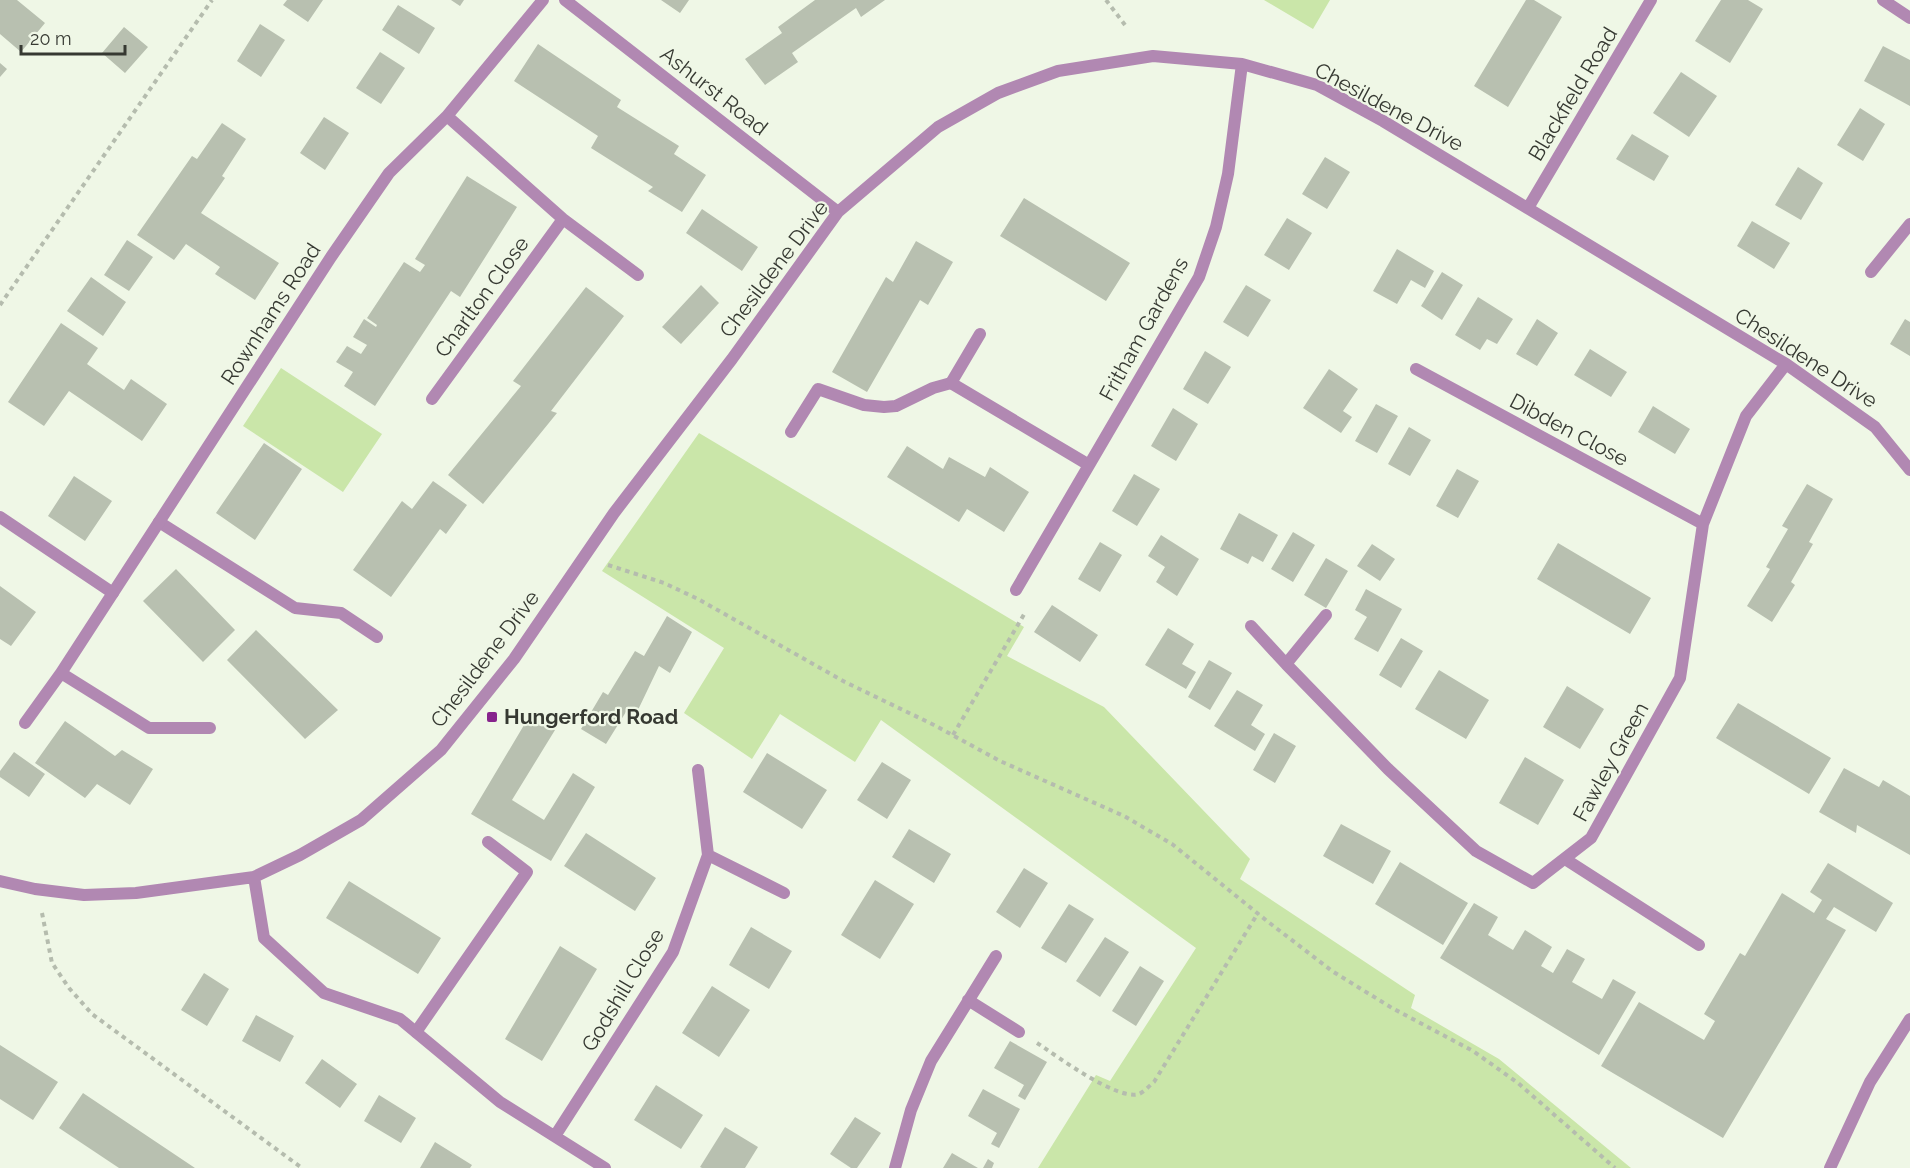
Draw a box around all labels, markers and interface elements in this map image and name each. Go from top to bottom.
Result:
scale bar [21,18,124,56]
street label: Blackfield Road [1523,22,1622,165]
text: 20 m [30,28,72,49]
street label: Ashurst Road [656,41,773,140]
street label: Chesildene Drive [1311,57,1468,156]
street label: Chesildene Drive [714,195,833,342]
street label: Charlton Close [429,231,534,362]
street label: Rownhams Road [216,238,326,389]
street label: Fritham Gardens [1094,253,1193,405]
street label: Chesildene Drive [1730,302,1882,413]
street label: Dibden Close [1506,388,1633,471]
street label: Chesildene Drive [425,585,544,732]
street label: Fawley Green [1568,698,1654,826]
place label: Hungerford Road [504,704,678,729]
marker: Hungerford Road [485,710,499,724]
street label: Godshill Close [576,924,669,1056]

